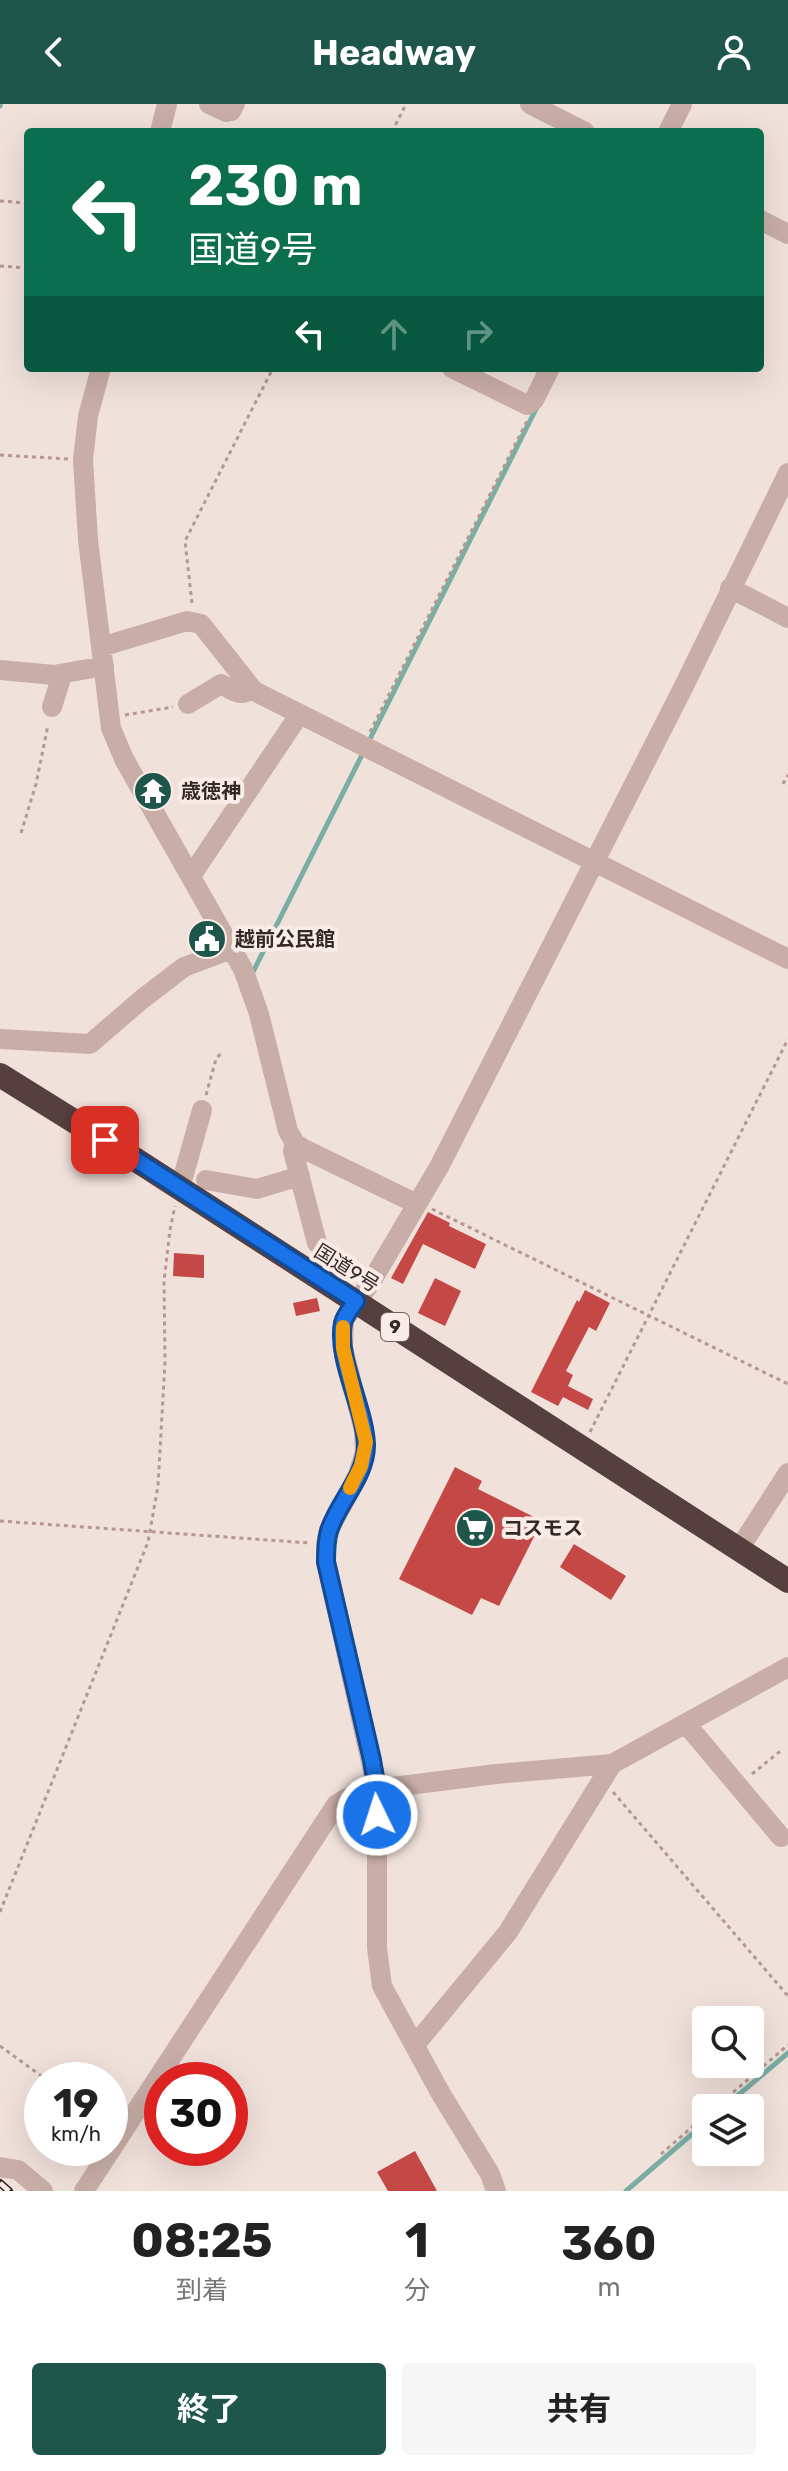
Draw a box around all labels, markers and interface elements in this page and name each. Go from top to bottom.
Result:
icon: back [32,30,76,74]
icon: person [712,30,756,74]
text: Headway [312,31,476,74]
text: 230 m [188,153,363,219]
icon: left [56,160,160,264]
text: 国道9号 [188,228,317,271]
icon: left [288,312,332,356]
icon: ahead [372,312,416,356]
icon: right [456,312,500,356]
temple icon: 歳徳神 [132,770,174,812]
place label: 歳徳神 [181,779,241,803]
public building icon: 越前公民館 [186,918,228,960]
place label: 越前公民館 [235,927,335,951]
pin [71,1106,139,1174]
icon: arrive [83,1118,127,1162]
street label: 国道9号 [310,1239,384,1297]
road number: 9 [381,1313,409,1341]
supermarket icon: コスモス [454,1507,496,1549]
place label: コスモス [503,1516,583,1540]
position arrow [335,1773,419,1857]
map controls [692,2006,764,2166]
button: search [692,2006,764,2078]
speed limit sign: 30 [144,2062,248,2166]
text: 19 [53,2080,99,2127]
button: layers [692,2094,764,2166]
text: km/h [51,2122,101,2146]
text: 08:25 [131,2212,273,2269]
text: 1 [405,2212,429,2269]
text: 360 [561,2215,657,2272]
text: m [597,2272,621,2303]
text: 到着 [176,2275,228,2306]
text: 分 [404,2275,430,2306]
button: 終了 [32,2363,386,2455]
button: 共有 [402,2363,756,2455]

